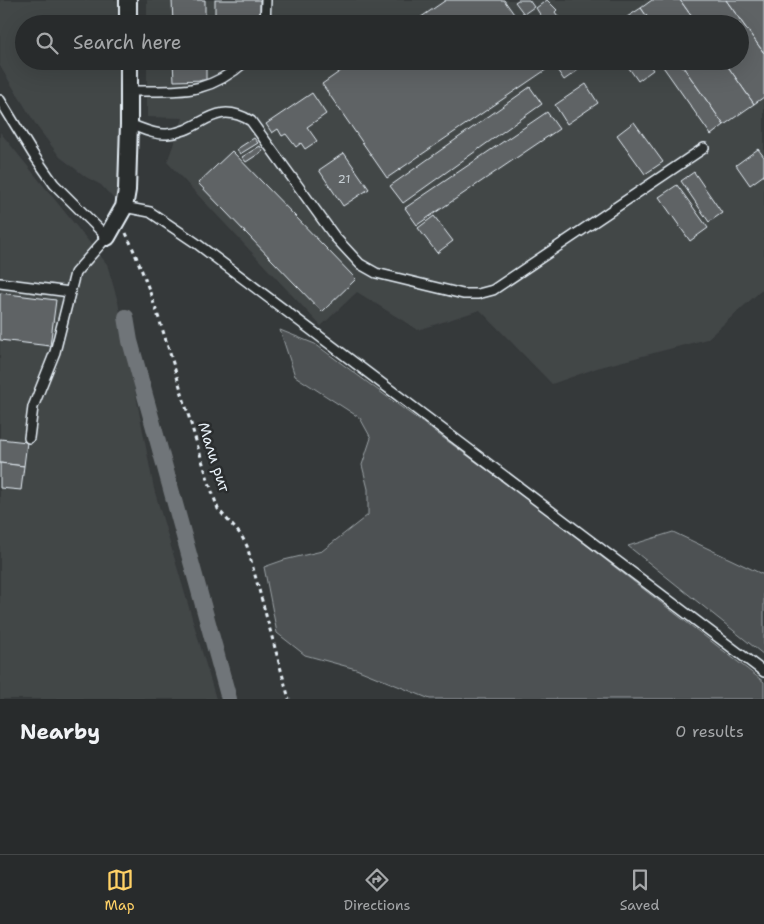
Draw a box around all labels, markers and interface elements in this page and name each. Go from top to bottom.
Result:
search box [15,15,749,70]
icon: search [33,29,61,57]
text: Search here [73,30,182,55]
house number: 21 [338,171,350,187]
street label: Мали рит [193,419,235,495]
text: Nearby [20,718,100,746]
text: 0 results [675,721,744,742]
tab: Map [105,866,135,914]
tab: Directions [344,866,410,914]
tab: Saved [620,866,659,914]

